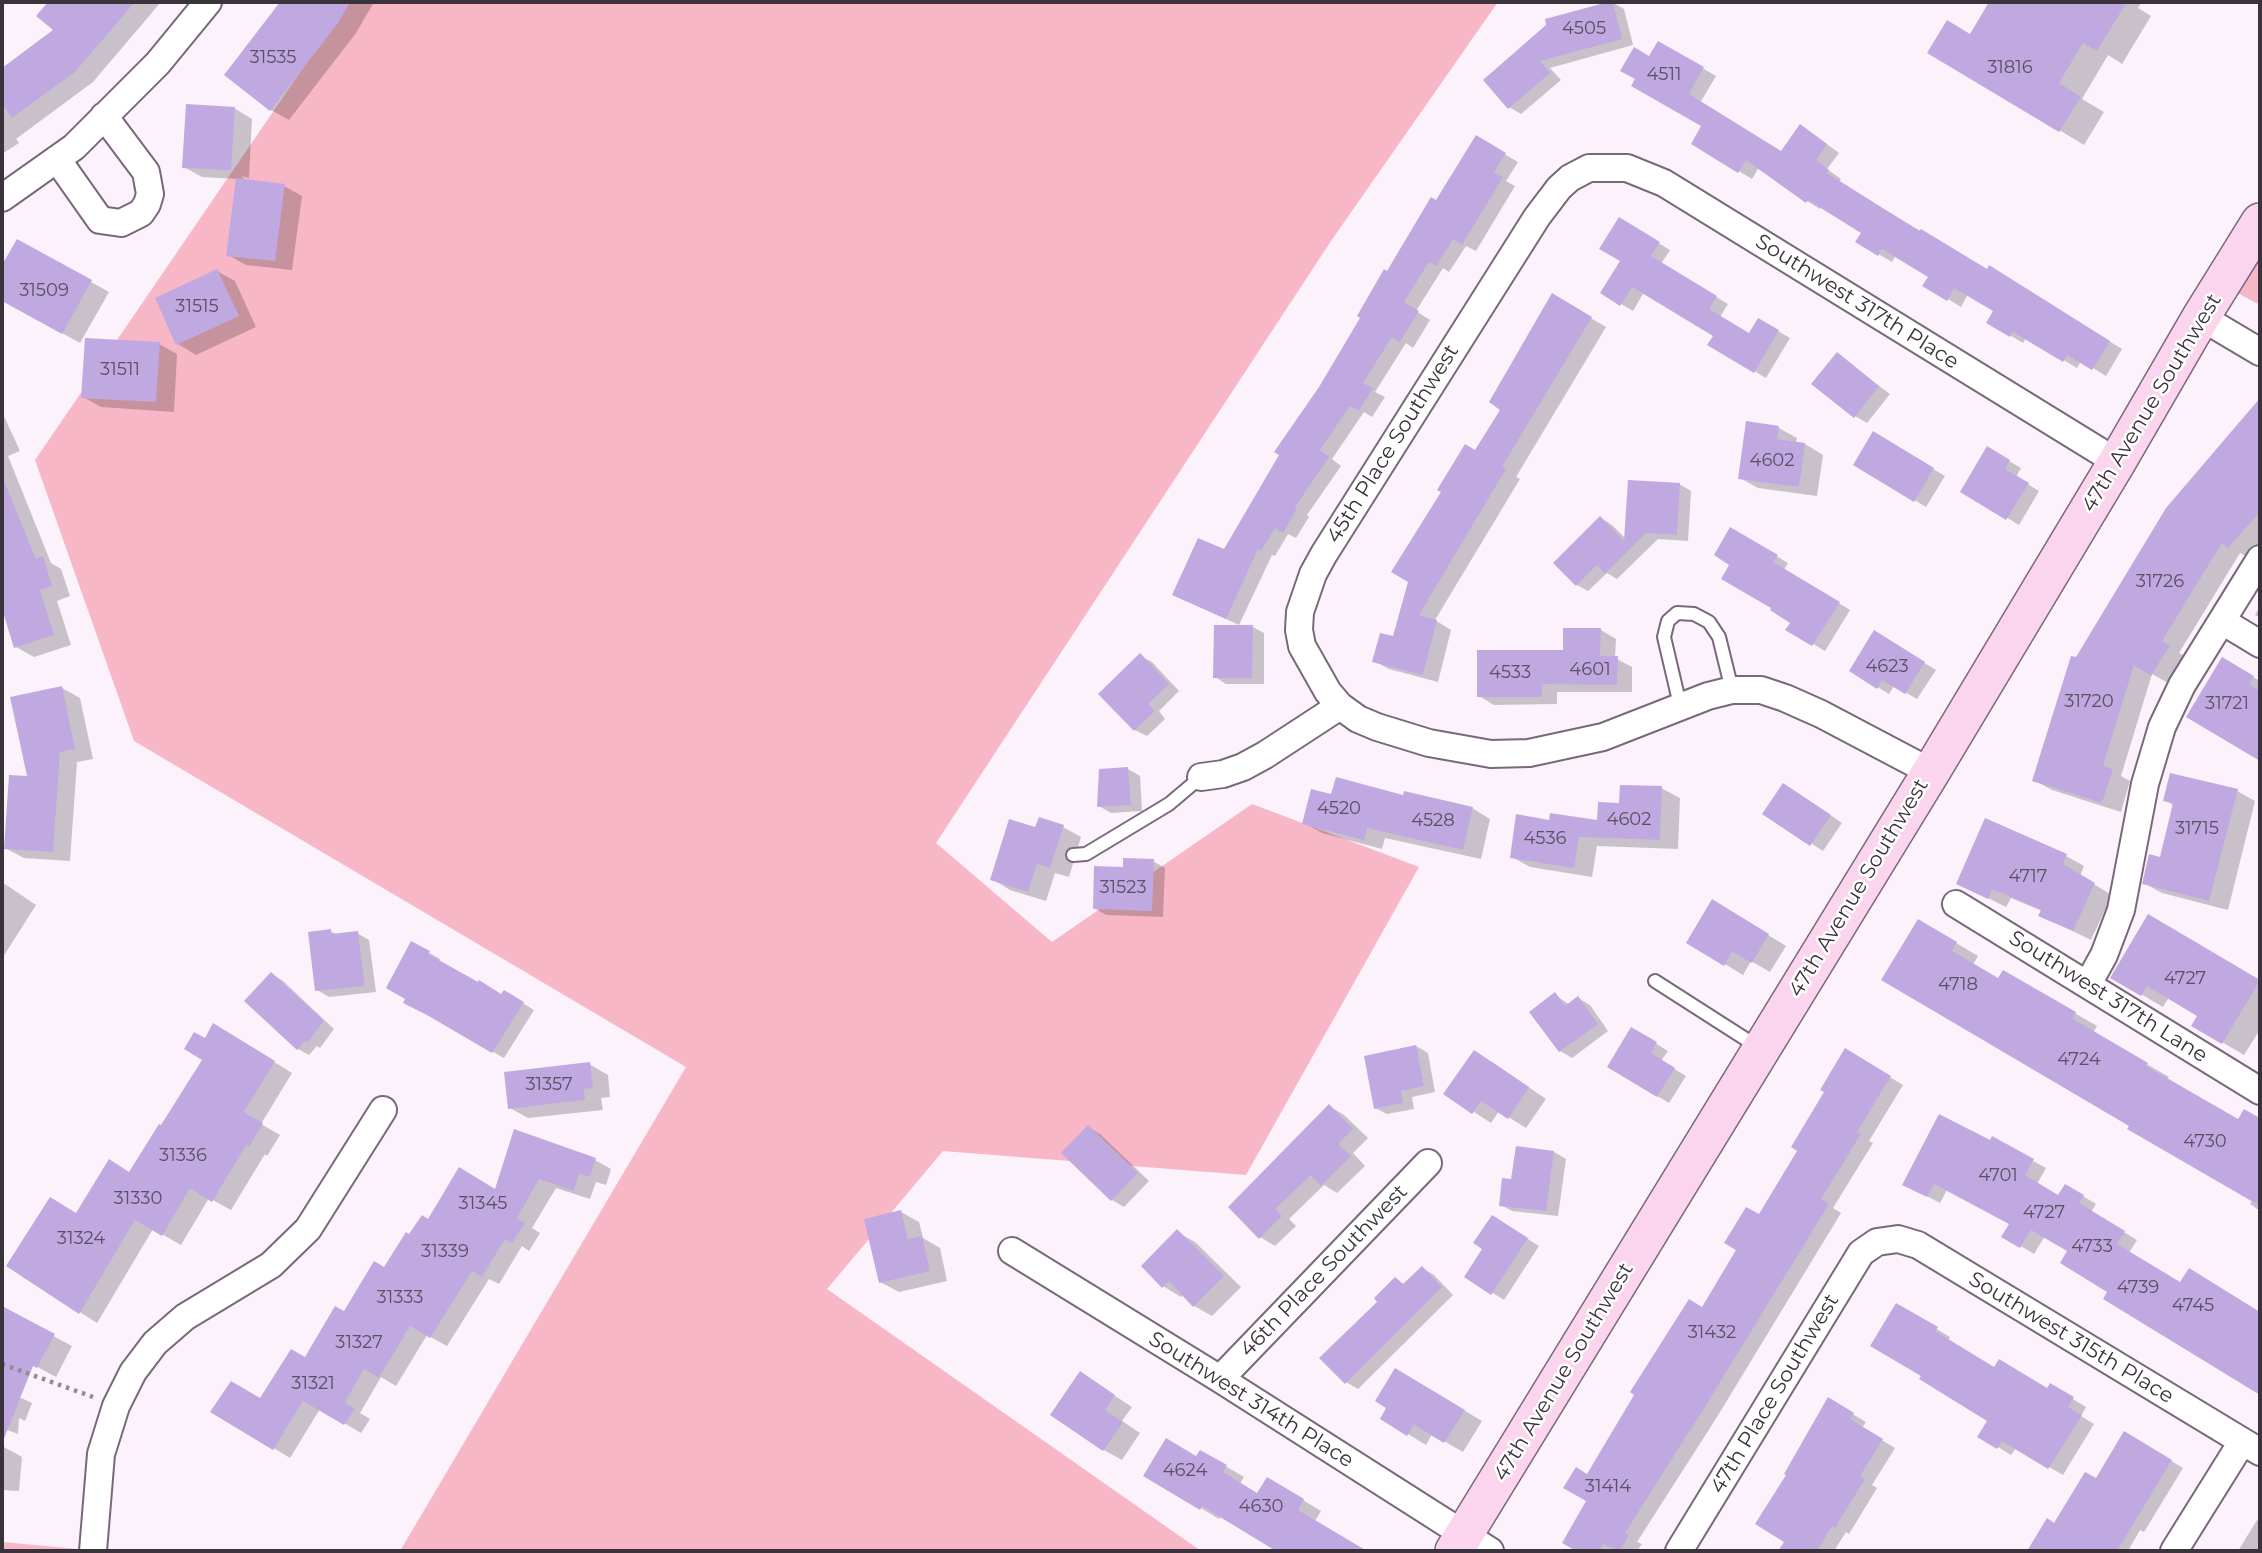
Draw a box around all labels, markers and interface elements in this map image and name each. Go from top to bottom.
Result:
house number: 4505 [1562,18,1606,40]
house number: 31535 [250,47,296,69]
house number: 31816 [1987,57,2033,79]
house number: 4511 [1646,64,1682,86]
street label: Southwest 317th Place [1751,229,1963,375]
house number: 31509 [19,280,69,302]
street label: 47th Avenue Southwest [2077,289,2227,517]
house number: 31515 [175,296,219,318]
street label: 45th Place Southwest [1322,340,1464,548]
house number: 31511 [100,359,140,381]
house number: 4602 [1750,450,1794,472]
house number: 31726 [2136,571,2184,593]
house number: 4623 [1865,656,1909,678]
house number: 4601 [1569,659,1611,681]
house number: 4533 [1489,662,1531,684]
house number: 31720 [2064,691,2114,713]
house number: 31721 [2205,693,2249,715]
street label: 47th Avenue Southwest [1784,774,1934,1002]
house number: 4520 [1317,798,1361,820]
house number: 4602 [1607,809,1651,831]
house number: 4528 [1411,810,1455,832]
house number: 31715 [2175,818,2219,840]
house number: 4536 [1523,828,1567,850]
house number: 4717 [2009,866,2047,888]
house number: 31523 [1099,877,1147,899]
street label: Southwest 317th Lane [2004,926,2212,1068]
house number: 4727 [2164,968,2206,990]
house number: 4718 [1938,974,1978,996]
house number: 4724 [2057,1049,2101,1071]
house number: 31357 [525,1074,573,1096]
house number: 4730 [2183,1131,2227,1153]
house number: 31336 [159,1145,207,1167]
house number: 4701 [1978,1165,2018,1187]
street label: 46th Place Southwest [1235,1179,1413,1363]
house number: 31330 [114,1188,162,1210]
house number: 31345 [459,1193,507,1215]
house number: 4727 [2023,1202,2065,1224]
house number: 31324 [57,1228,105,1250]
house number: 4733 [2071,1236,2113,1258]
house number: 31339 [421,1241,469,1263]
street label: 47th Avenue Southwest [1489,1258,1639,1486]
street label: Southwest 315th Place [1964,1267,2178,1409]
house number: 4739 [2117,1277,2159,1299]
house number: 31333 [377,1287,423,1309]
street label: 47th Place Southwest [1705,1290,1845,1498]
house number: 4745 [2172,1295,2214,1317]
house number: 31432 [1688,1322,1736,1344]
street label: Southwest 314th Place [1144,1327,1358,1473]
house number: 31327 [335,1332,383,1354]
house number: 31321 [291,1373,335,1395]
house number: 4624 [1163,1460,1207,1482]
house number: 31414 [1585,1476,1631,1498]
house number: 4630 [1239,1496,1283,1518]

